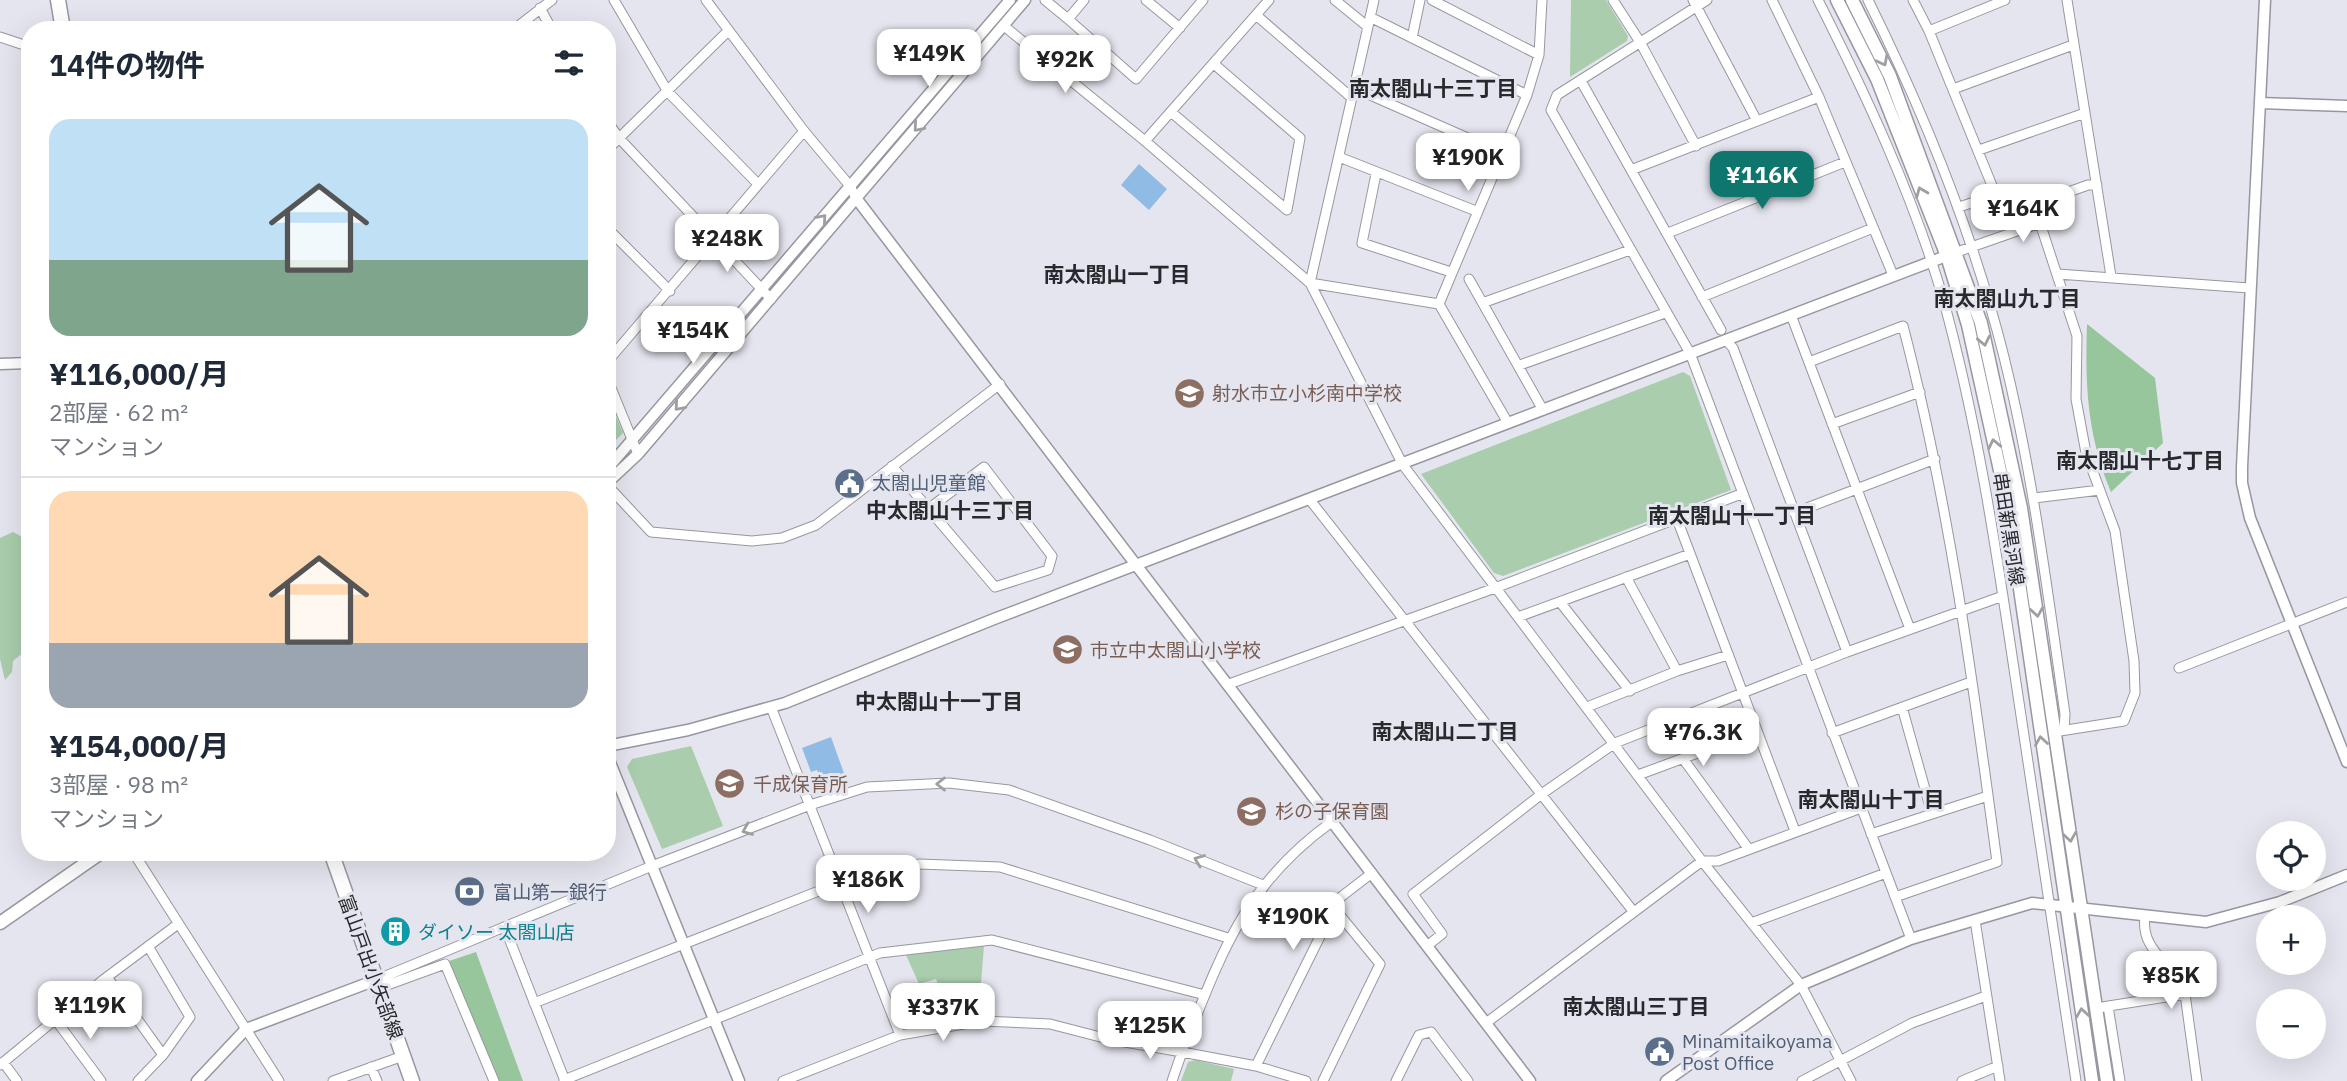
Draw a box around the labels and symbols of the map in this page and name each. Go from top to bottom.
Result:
pin: ¥149K [880,29,978,89]
pin: ¥92K [1024,36,1106,95]
one-way arrow [1874,54,1888,66]
district label: 南太閤山十三丁目 [1349,74,1517,102]
one-way arrow [914,118,926,131]
pin: ¥190K [1419,134,1517,193]
pin: ¥116K [1713,152,1811,211]
pin: ¥164K [1974,184,2072,244]
one-way arrow [1916,187,1930,199]
one-way arrow [814,214,826,227]
pin: ¥248K [678,215,776,274]
district label: 南太閤山一丁目 [1044,260,1191,288]
district label: 南太閤山九丁目 [1934,284,2081,312]
pin: ¥154K [644,306,742,366]
one-way arrow [1976,335,1991,347]
school or university icon: 射水市立小杉南中学校 [1172,376,1206,410]
place label: 射水市立小杉南中学校 [1212,381,1402,405]
one-way arrow [675,398,687,411]
one-way arrow [1988,438,2003,450]
district label: 南太閤山十七丁目 [2056,446,2224,474]
public building icon: 太閤山児童館 [832,466,866,500]
place label: 太閤山児童館 [872,471,986,495]
street label: 串田新黒河線 [1988,471,2030,587]
district label: 中太閤山十三丁目 [866,496,1034,524]
district label: 南太閤山十一丁目 [1648,501,1816,529]
one-way arrow [2029,606,2044,618]
school or university icon: 市立中太閤山小学校 [1050,633,1084,667]
place label: 市立中太閤山小学校 [1090,638,1261,662]
district label: 中太閤山十一丁目 [855,687,1023,715]
pin: ¥76.3K [1646,708,1760,768]
district label: 南太閤山二丁目 [1372,717,1519,745]
one-way arrow [2034,735,2049,747]
school or university icon: 千成保育所 [713,767,747,801]
place label: 千成保育所 [753,772,848,796]
one-way arrow [936,776,946,792]
district label: 南太閤山十丁目 [1798,785,1945,813]
school or university icon: 杉の子保育園 [1235,794,1269,828]
place label: 杉の子保育園 [1275,799,1389,823]
one-way arrow [741,822,753,836]
one-way arrow [2062,831,2077,843]
one-way arrow [1194,855,1206,869]
pin: ¥186K [819,856,917,915]
bank icon: 富山第一銀行 [453,875,487,909]
place label: 富山第一銀行 [493,880,607,904]
street label: 富山戸出小矢部線 [334,891,408,1043]
pin: ¥190K [1244,892,1342,952]
building icon: ダイソー 太閤山店 [378,915,412,949]
place label: ダイソー 太閤山店 [418,920,575,944]
pin: ¥85K [2130,951,2212,1011]
pin: ¥119K [41,982,139,1041]
pin: ¥337K [894,984,992,1043]
district label: 南太閤山三丁目 [1563,992,1710,1020]
pin: ¥125K [1101,1002,1199,1061]
one-way arrow [2075,1008,2090,1019]
place label: Minamitaikoyama Post Office [1682,1029,1832,1075]
public building icon: Minamitaikoyama Post Office [1642,1035,1676,1069]

